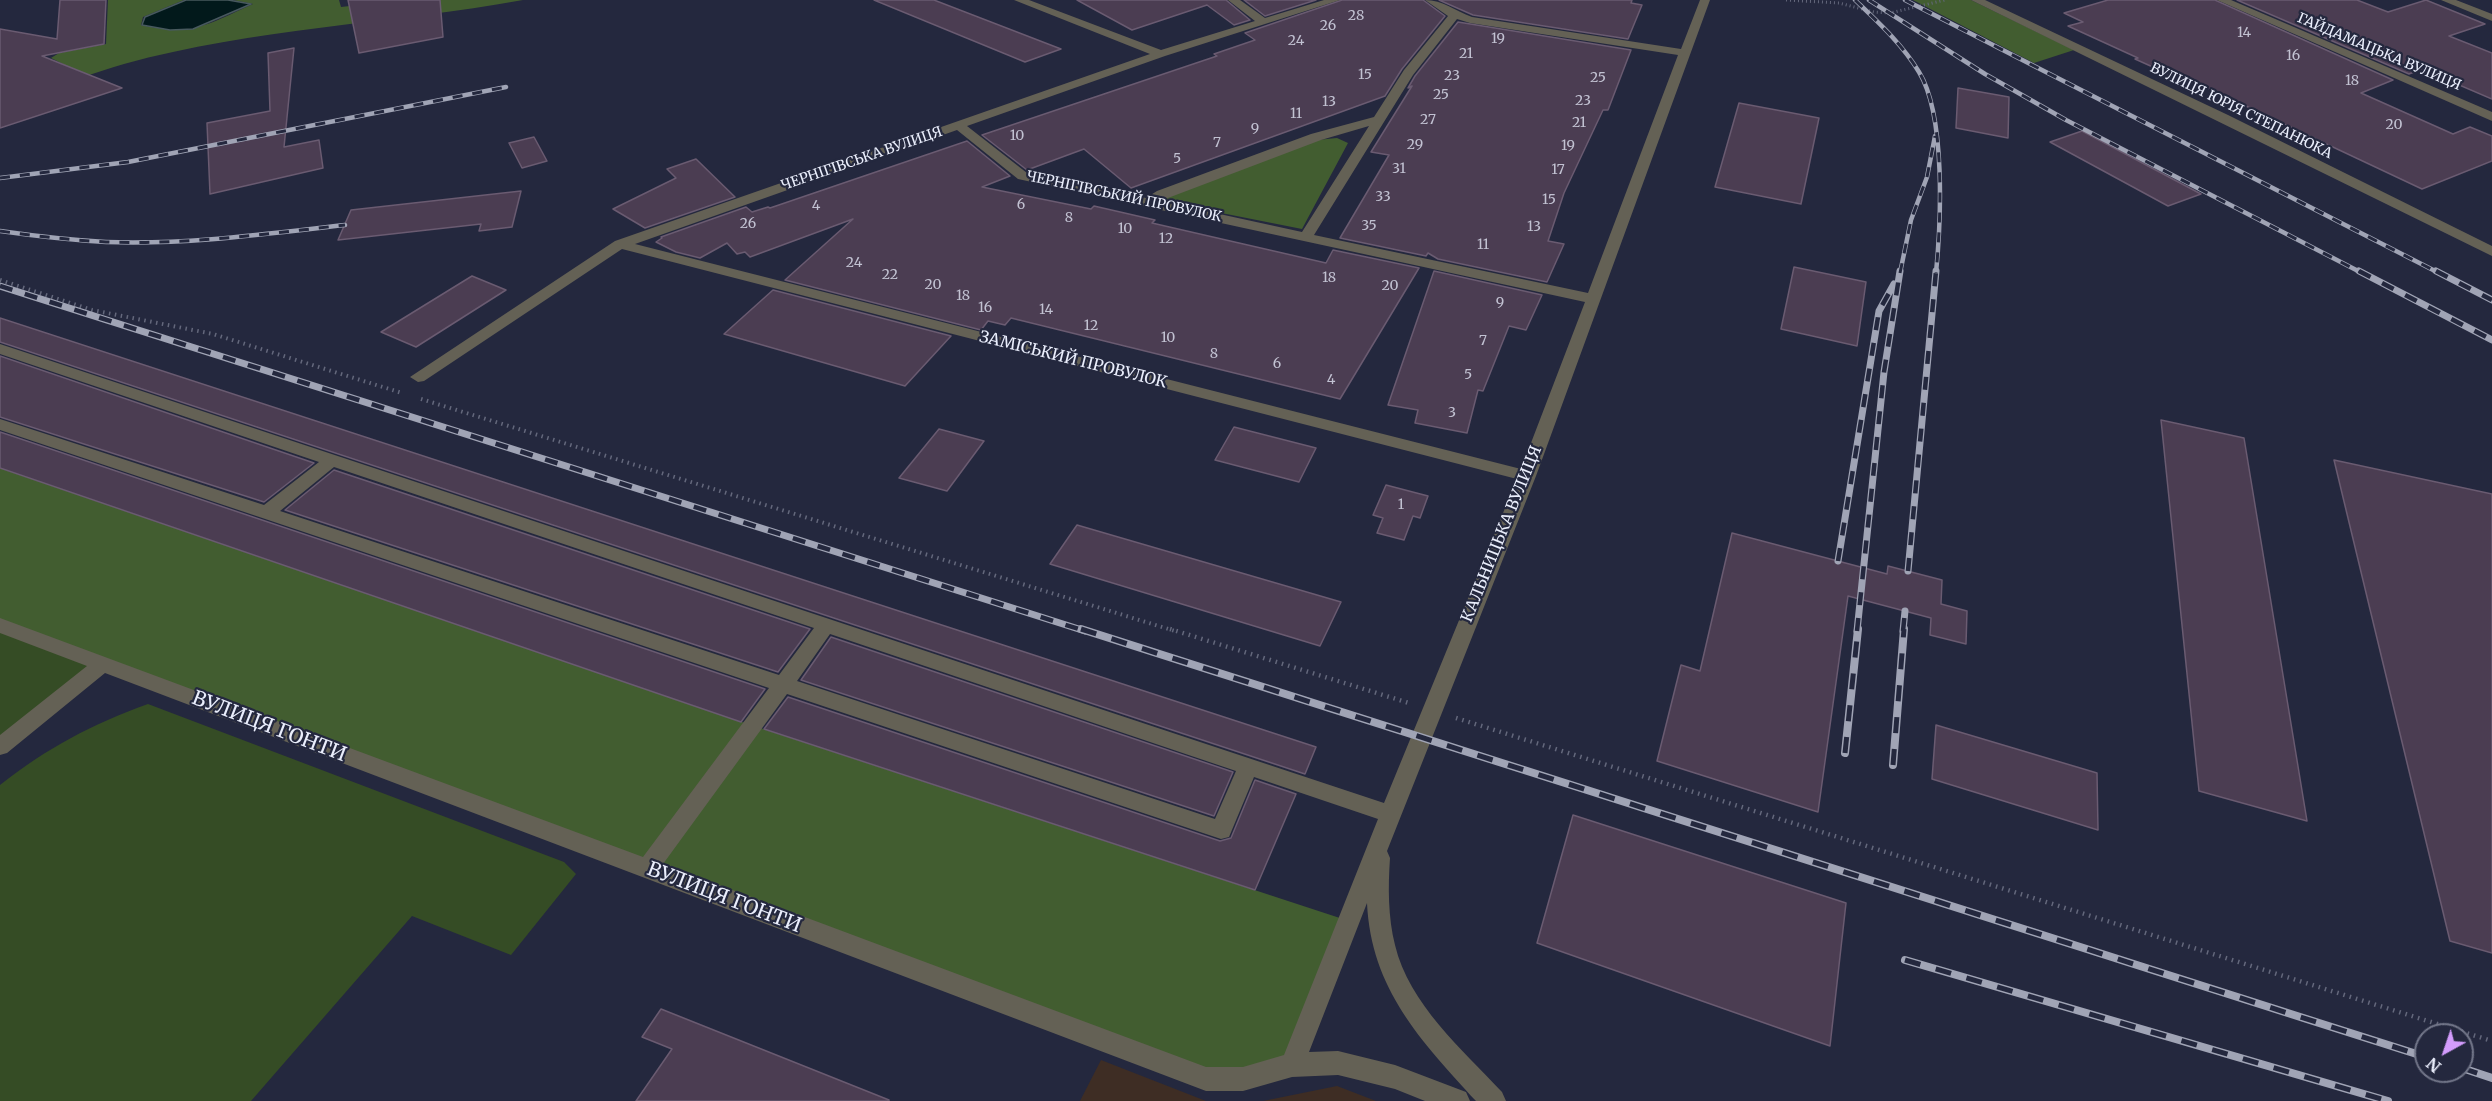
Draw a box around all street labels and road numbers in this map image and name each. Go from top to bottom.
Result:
street label: ГАЙДАМАЦЬКА ВУЛИЦЯ [2294,10,2464,94]
street label: ВУЛИЦЯ ЮРІЯ СТЕПАНЮКА [2147,60,2335,162]
street label: ЧЕРНІГІВСЬКА ВУЛИЦЯ [779,124,945,194]
street label: ЧЕРНІГІВСЬКИЙ ПРОВУЛОК [1025,168,1223,226]
street label: ЗАМІСЬКИЙ ПРОВУЛОК [977,327,1169,393]
street label: КАЛЬНИЦЬКА ВУЛИЦЯ [1458,443,1546,625]
street label: ВУЛИЦЯ ГОНТИ [188,687,350,767]
street label: ВУЛИЦЯ ГОНТИ [643,858,805,938]

